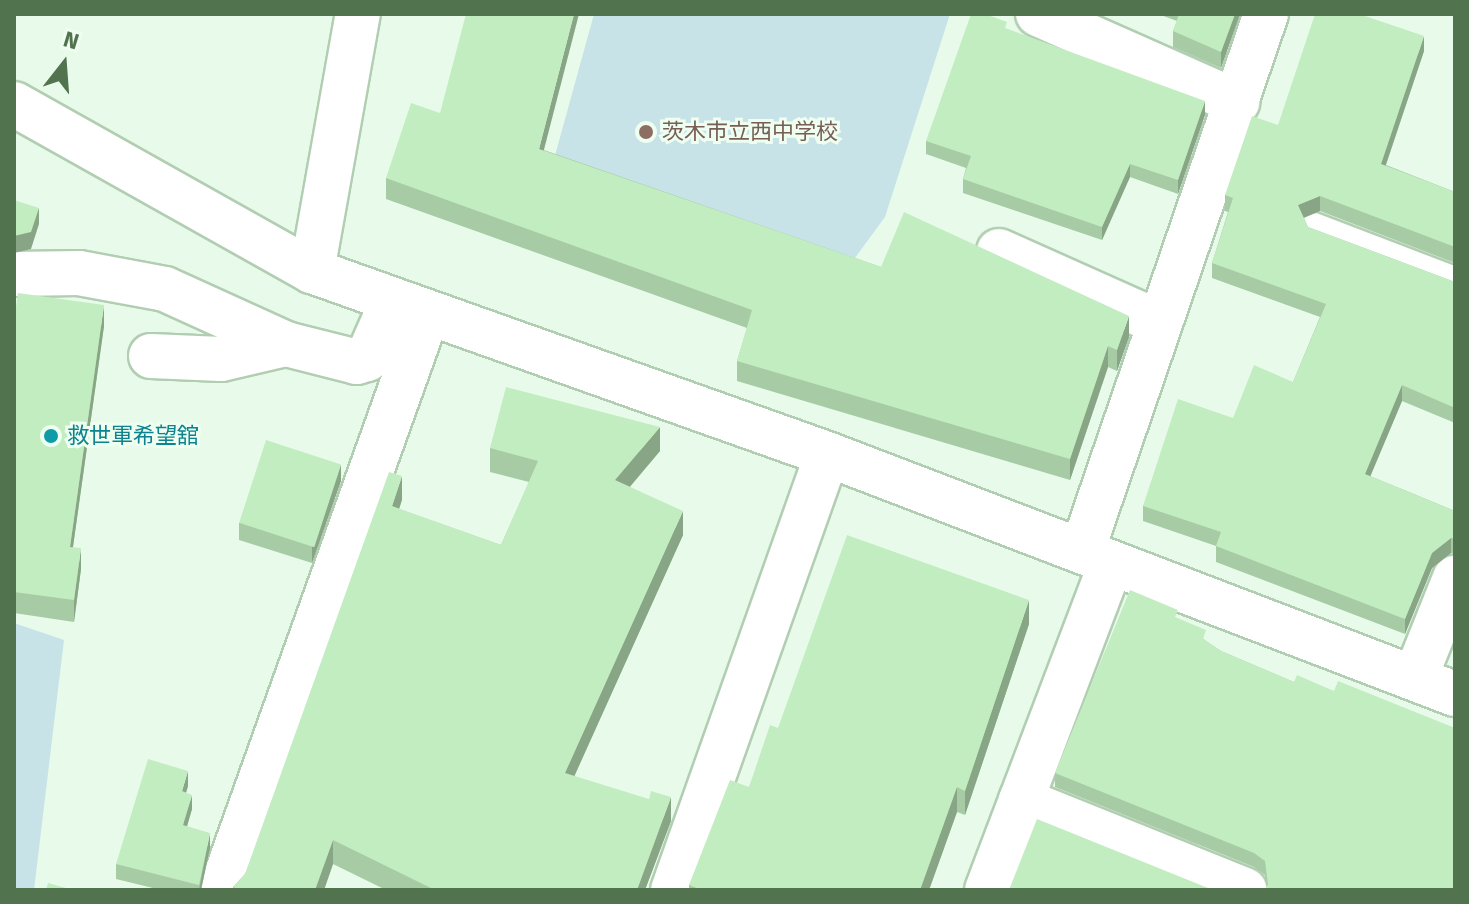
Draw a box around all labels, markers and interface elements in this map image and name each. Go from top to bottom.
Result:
north arrow [24,24,104,104]
text: N [60,26,82,56]
place label: 茨木市立西中学校 [662,119,838,145]
marker: 茨木市立西中学校 [637,123,655,141]
place label: 救世軍希望舘 [67,423,199,449]
marker: 救世軍希望舘 [42,427,60,445]

